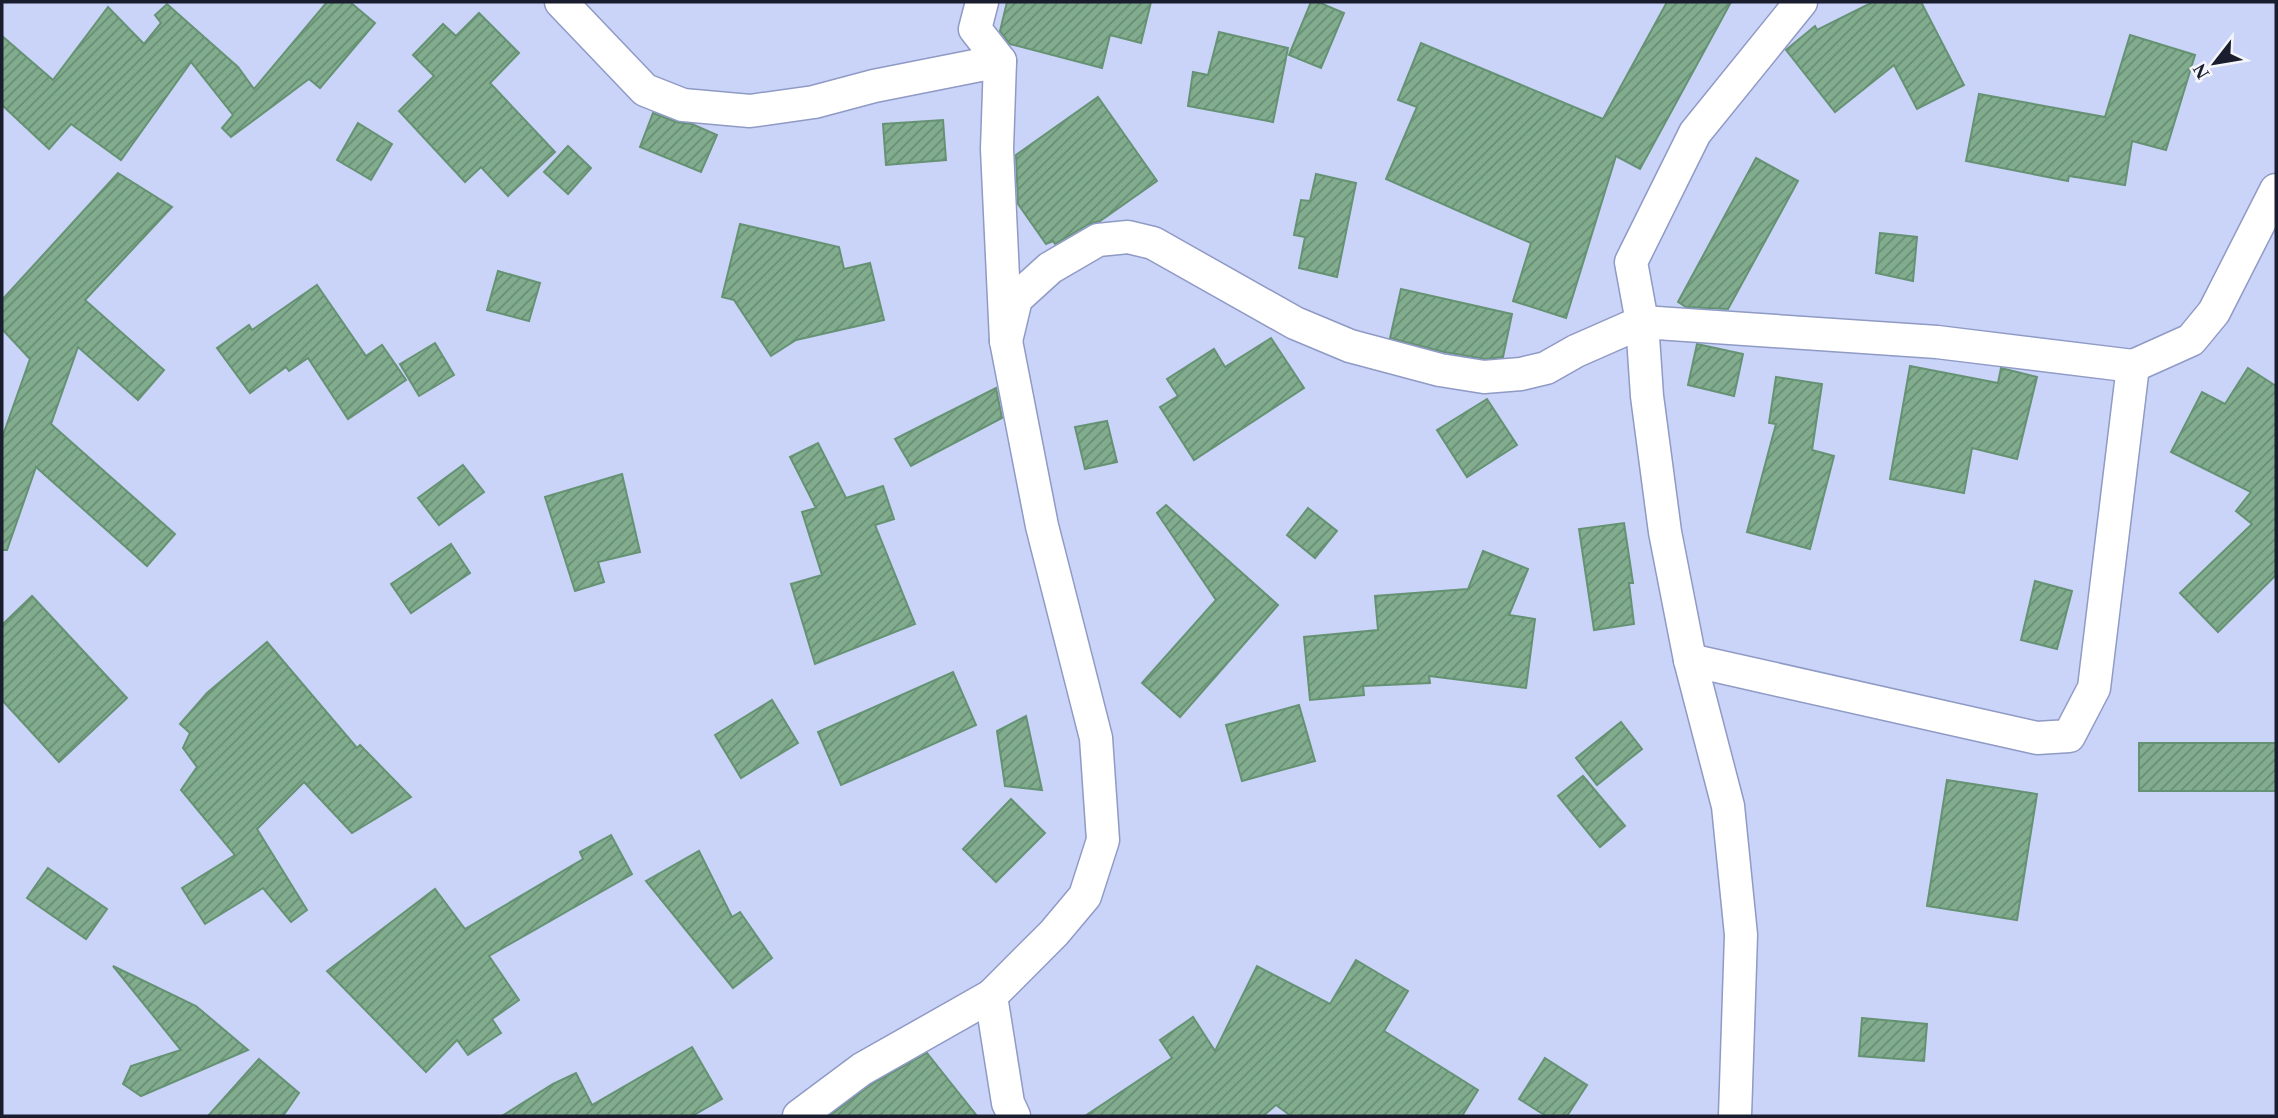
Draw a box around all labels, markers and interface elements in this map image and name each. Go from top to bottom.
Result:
north arrow [2180,28,2250,98]
text: N [2188,60,2213,83]

